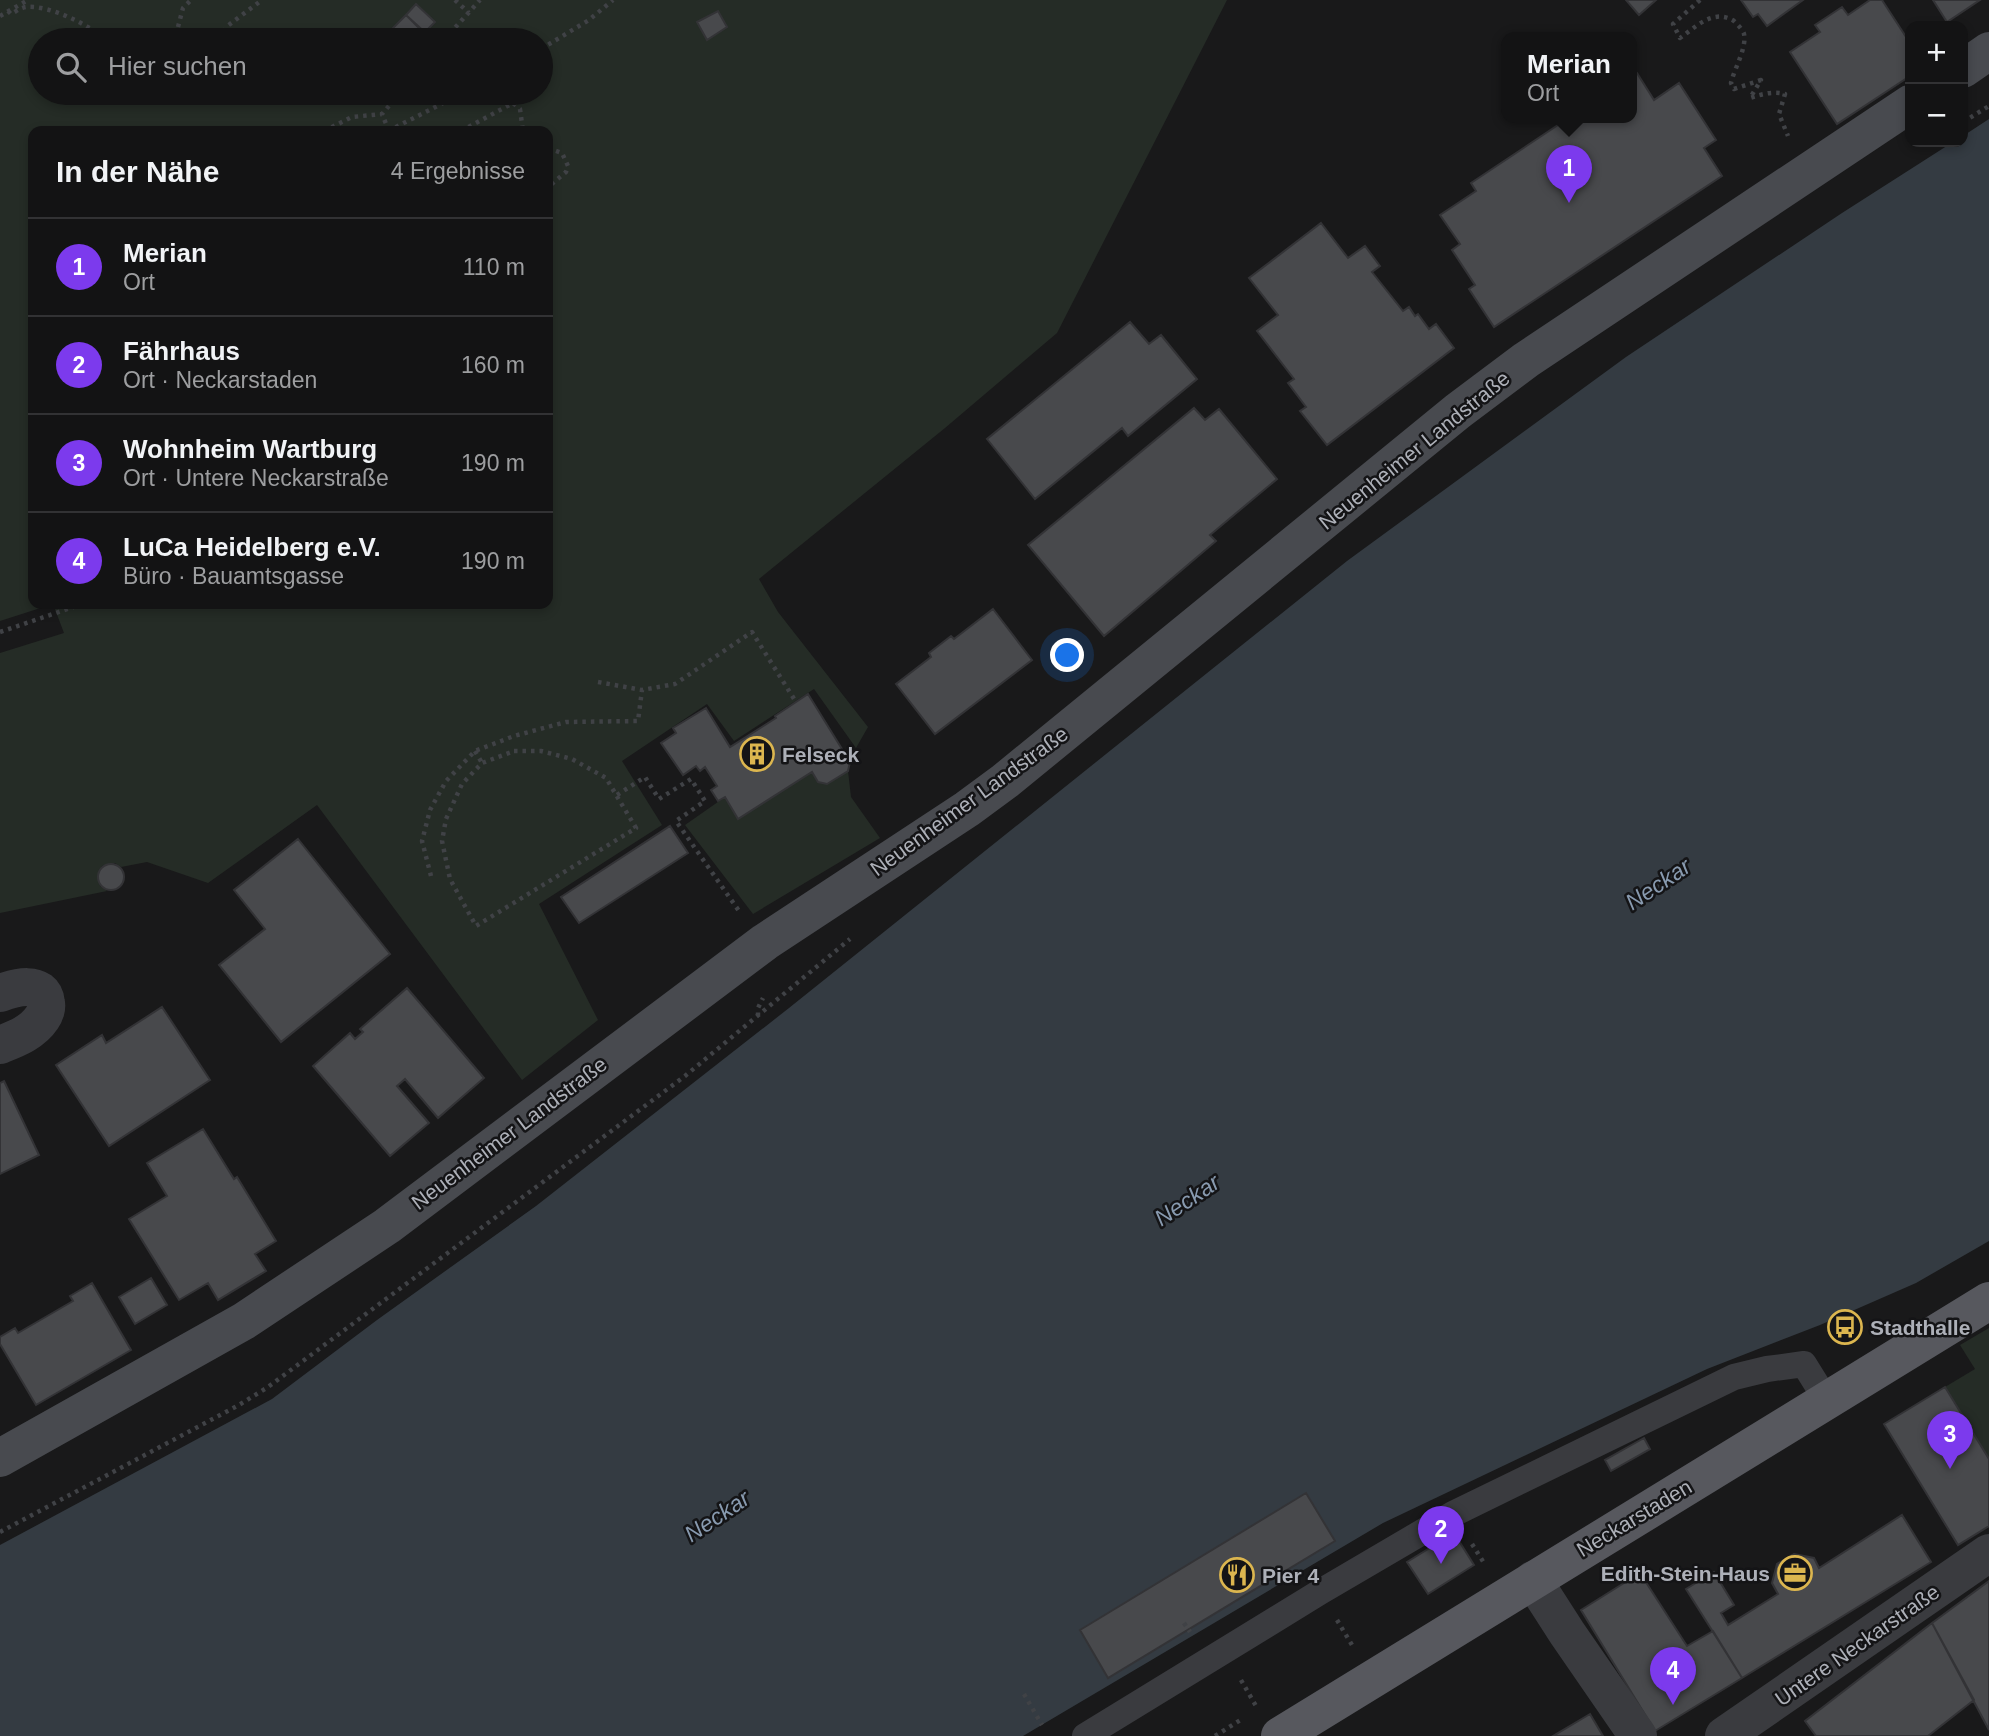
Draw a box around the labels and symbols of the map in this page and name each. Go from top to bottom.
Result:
pin: 1 [1546,145,1592,203]
street label: Neuenheimer Landstraße [1314,366,1514,534]
your location [1050,638,1084,672]
street label: Neuenheimer Landstraße [866,722,1072,880]
building icon: Felseck [738,735,776,773]
place label: Felseck [782,743,859,766]
water label: Neckar [1621,852,1697,915]
street label: Neuenheimer Landstraße [407,1052,611,1214]
water label: Neckar [1150,1168,1226,1231]
bus stop icon: Stadthalle [1826,1308,1864,1346]
place label: Stadthalle [1870,1316,1970,1339]
pin: 3 [1927,1411,1973,1469]
street label: Neckarstaden [1573,1475,1695,1561]
water label: Neckar [680,1484,756,1547]
pin: 2 [1418,1506,1464,1564]
office icon: Edith-Stein-Haus [1776,1554,1814,1592]
restaurant icon: Pier 4 [1218,1556,1256,1594]
place label: Edith-Stein-Haus [1601,1562,1770,1585]
place label: Pier 4 [1262,1564,1320,1587]
street label: Untere Neckarstraße [1771,1580,1943,1710]
pin: 4 [1650,1647,1696,1705]

